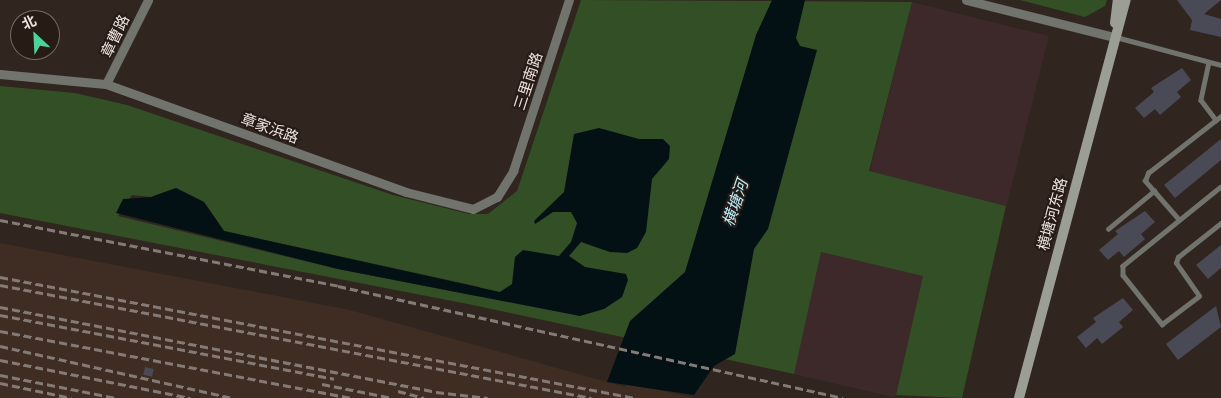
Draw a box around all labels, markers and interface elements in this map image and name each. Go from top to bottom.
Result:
north arrow [10,10,60,60]
text: 北 [19,12,39,33]
street label: 章曹路 [97,12,133,60]
street label: 三里南路 [510,50,546,112]
street label: 章家浜路 [239,109,301,147]
street label: 横塘河东路 [1034,175,1070,253]
water label: 横塘河 [718,177,752,229]

